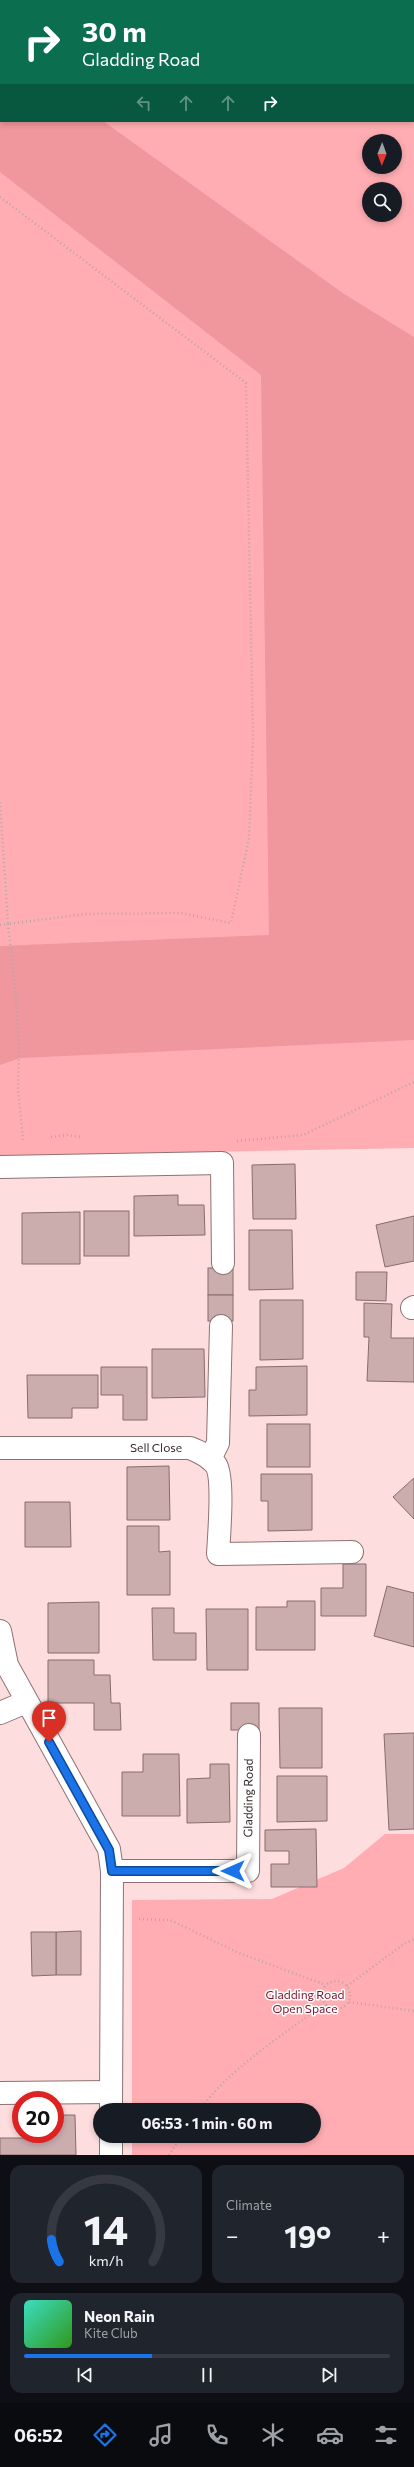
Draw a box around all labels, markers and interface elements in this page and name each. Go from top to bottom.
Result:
text: 30 m [82,14,147,48]
icon: right [16,16,68,68]
text: Gladding Road [82,48,200,70]
icon: left [133,92,155,114]
icon: ahead [175,92,197,114]
icon: ahead [217,92,239,114]
icon: right [259,92,281,114]
north arrow [362,134,402,174]
map controls [362,134,402,222]
button: search [362,182,402,222]
street label: Sell Close [130,1440,182,1454]
pin [32,1701,66,1742]
icon: arrive [38,1707,60,1729]
street label: Gladding Road [240,1758,255,1837]
position arrow [212,1850,254,1892]
park label: Gladding Road Open Space [266,1987,344,2015]
speed limit sign: 20 [12,2091,64,2143]
text: 06:53 · 1 min · 60 m [142,2114,272,2132]
text: Climate [226,2197,272,2213]
text: 14 [84,2203,128,2254]
text: 19° [284,2217,331,2254]
text: − [226,2222,239,2249]
text: + [377,2222,390,2249]
text: km/h [89,2251,123,2269]
text: Neon Rain [84,2307,155,2325]
text: Kite Club [84,2325,138,2341]
icon: previous [74,2364,96,2386]
icon: pause [196,2364,218,2386]
icon: next [318,2364,340,2386]
icon: directions [91,2421,119,2449]
icon: music [147,2421,175,2449]
icon: phone [203,2421,231,2449]
icon: climate [259,2421,287,2449]
icon: car [316,2421,344,2449]
icon: filters [372,2421,400,2449]
text: 06:52 [14,2424,63,2446]

